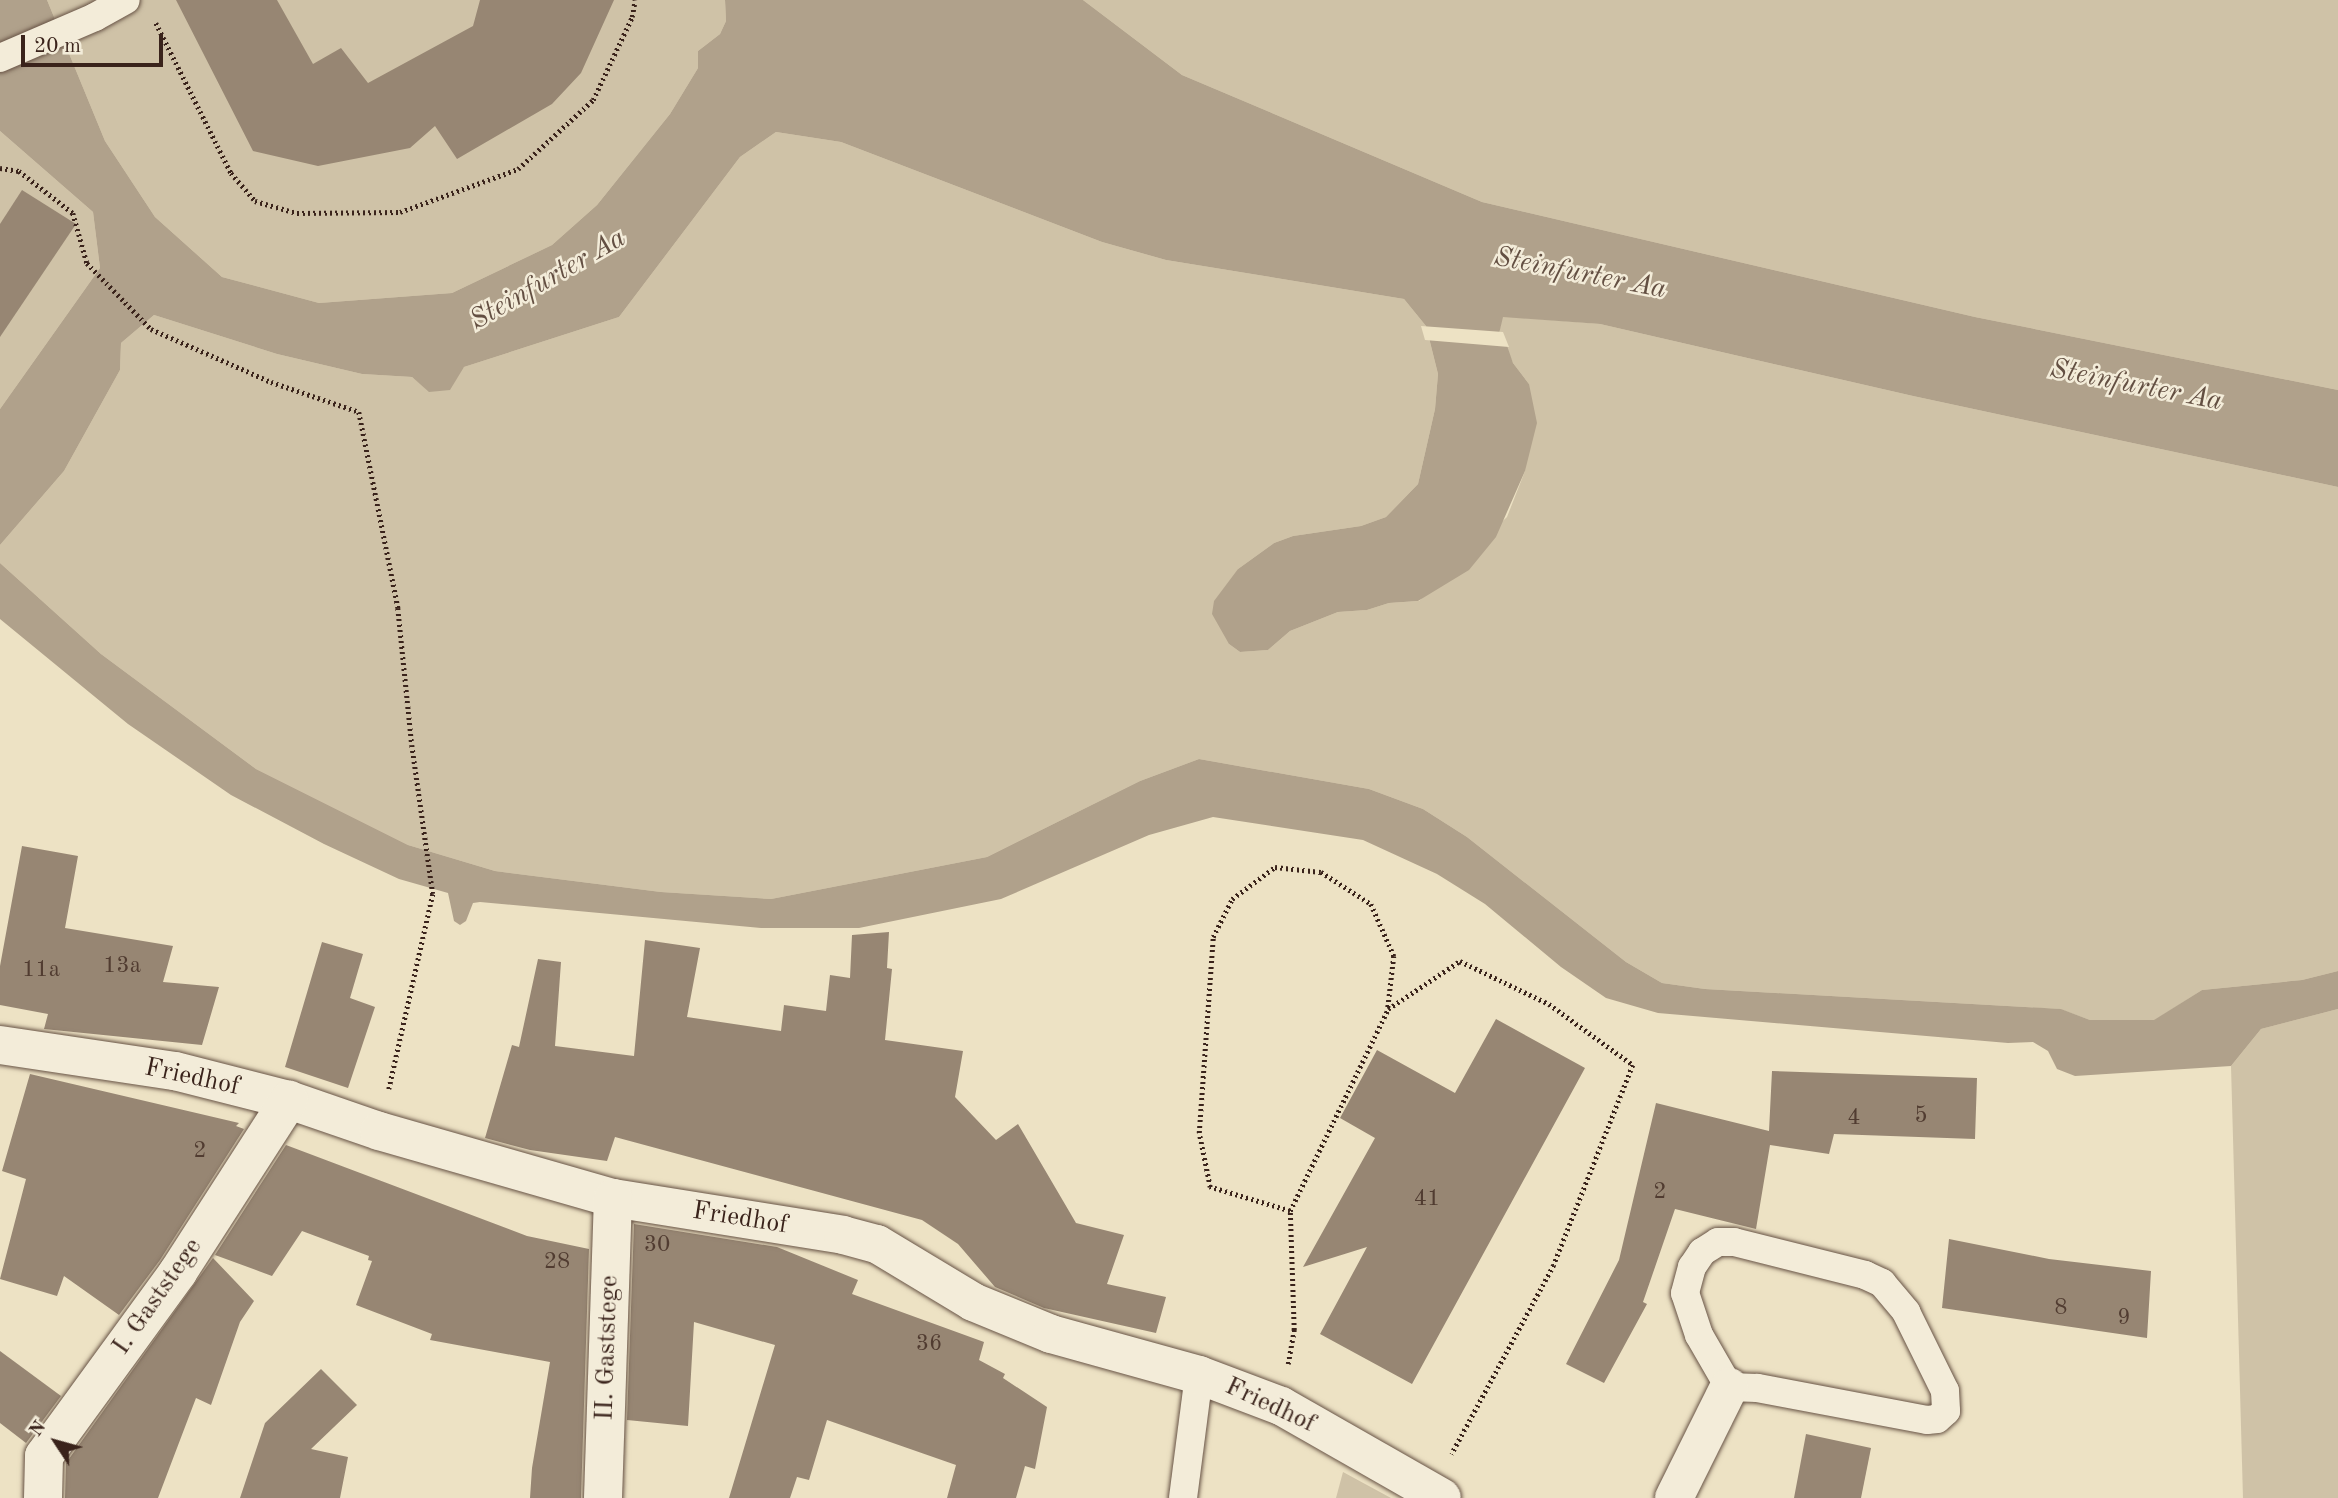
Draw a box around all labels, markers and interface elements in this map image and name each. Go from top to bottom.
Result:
scale bar [24,21,166,65]
text: 20 m [34,36,81,57]
water label: Steinfurter Aa [464,222,632,338]
water label: Steinfurter Aa [1491,241,1669,307]
water label: Steinfurter Aa [2047,353,2225,419]
house number: 13a [103,952,141,980]
house number: 11a [22,956,60,984]
street label: Friedhof [142,1053,242,1103]
house number: 5 [1914,1102,1928,1130]
house number: 4 [1847,1104,1861,1132]
house number: 2 [193,1137,207,1165]
house number: 2 [1653,1178,1667,1206]
house number: 41 [1414,1185,1440,1213]
street label: Friedhof [690,1196,790,1242]
house number: 30 [644,1231,670,1259]
street label: I. Gaststege [106,1233,210,1361]
house number: 28 [544,1248,570,1276]
street label: II. Gaststege [590,1275,626,1421]
house number: 8 [2054,1294,2068,1322]
house number: 9 [2117,1304,2131,1332]
house number: 36 [916,1330,942,1358]
street label: Friedhof [1220,1371,1320,1441]
north arrow [21,1407,91,1477]
text: N [27,1418,51,1441]

